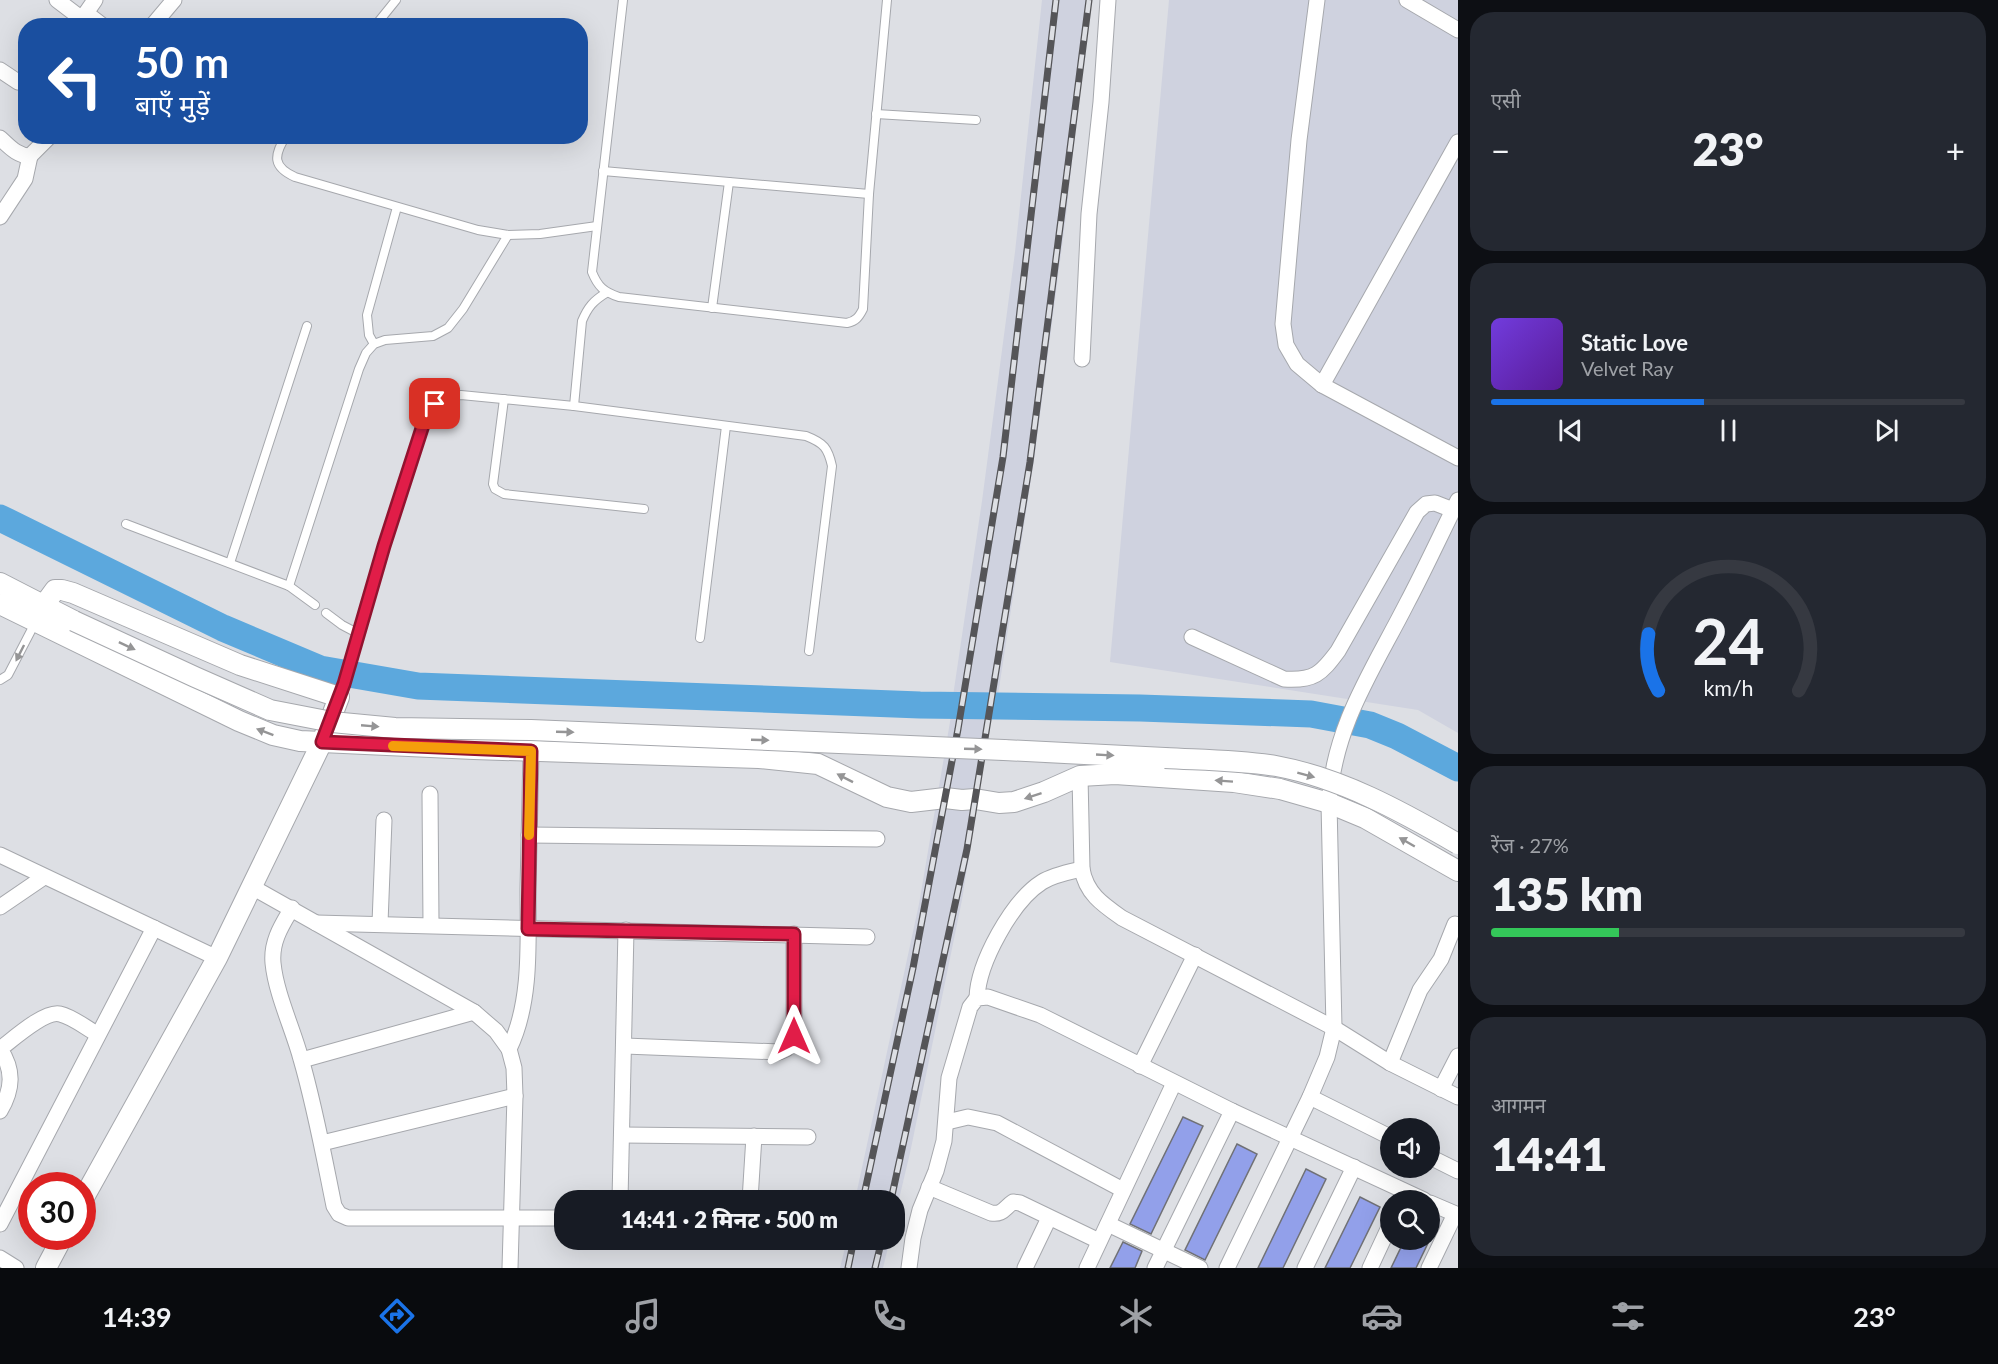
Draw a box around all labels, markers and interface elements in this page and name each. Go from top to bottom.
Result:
text: 50 m [135,37,229,87]
icon: left [36,42,114,120]
text: बाएँ मुड़ें [135,88,210,121]
text: एसी [1491,88,1521,112]
text: 23° [1693,122,1763,176]
text: − [1491,130,1510,170]
text: + [1946,130,1965,170]
text: Static Love [1581,329,1688,356]
text: Velvet Ray [1581,356,1674,380]
pin [409,378,460,429]
icon: arrive [418,387,451,420]
icon: previous [1554,414,1587,447]
icon: pause [1712,414,1745,447]
icon: next [1870,414,1903,447]
text: 24 [1692,603,1764,678]
one-way arrow [119,641,136,650]
one-way arrow [15,644,25,661]
text: km/h [1703,675,1753,701]
one-way arrow [361,721,380,731]
one-way arrow [256,727,274,736]
one-way arrow [556,727,575,736]
one-way arrow [750,735,769,745]
one-way arrow [963,744,982,754]
one-way arrow [1095,750,1114,759]
one-way arrow [1297,770,1315,780]
one-way arrow [836,773,853,783]
one-way arrow [1215,777,1234,786]
one-way arrow [1024,791,1042,801]
text: रेंज · 27% [1491,833,1569,857]
one-way arrow [1398,837,1415,847]
text: 135 km [1491,867,1643,921]
position arrow [762,1004,826,1068]
text: आगमन [1491,1093,1546,1117]
map controls [1380,1118,1440,1250]
button: sound [1380,1118,1440,1178]
text: 14:41 [1491,1127,1607,1181]
speed limit sign: 30 [18,1172,96,1250]
button: search [1380,1190,1440,1250]
text: 14:41 · 2 मिनट · 500 m [621,1206,838,1233]
icon: directions [376,1295,418,1337]
icon: music [622,1295,664,1337]
icon: phone [868,1295,910,1337]
icon: climate [1115,1295,1157,1337]
icon: car [1361,1295,1403,1337]
icon: filters [1607,1295,1649,1337]
text: 14:39 [102,1300,172,1333]
text: 23° [1853,1300,1896,1333]

